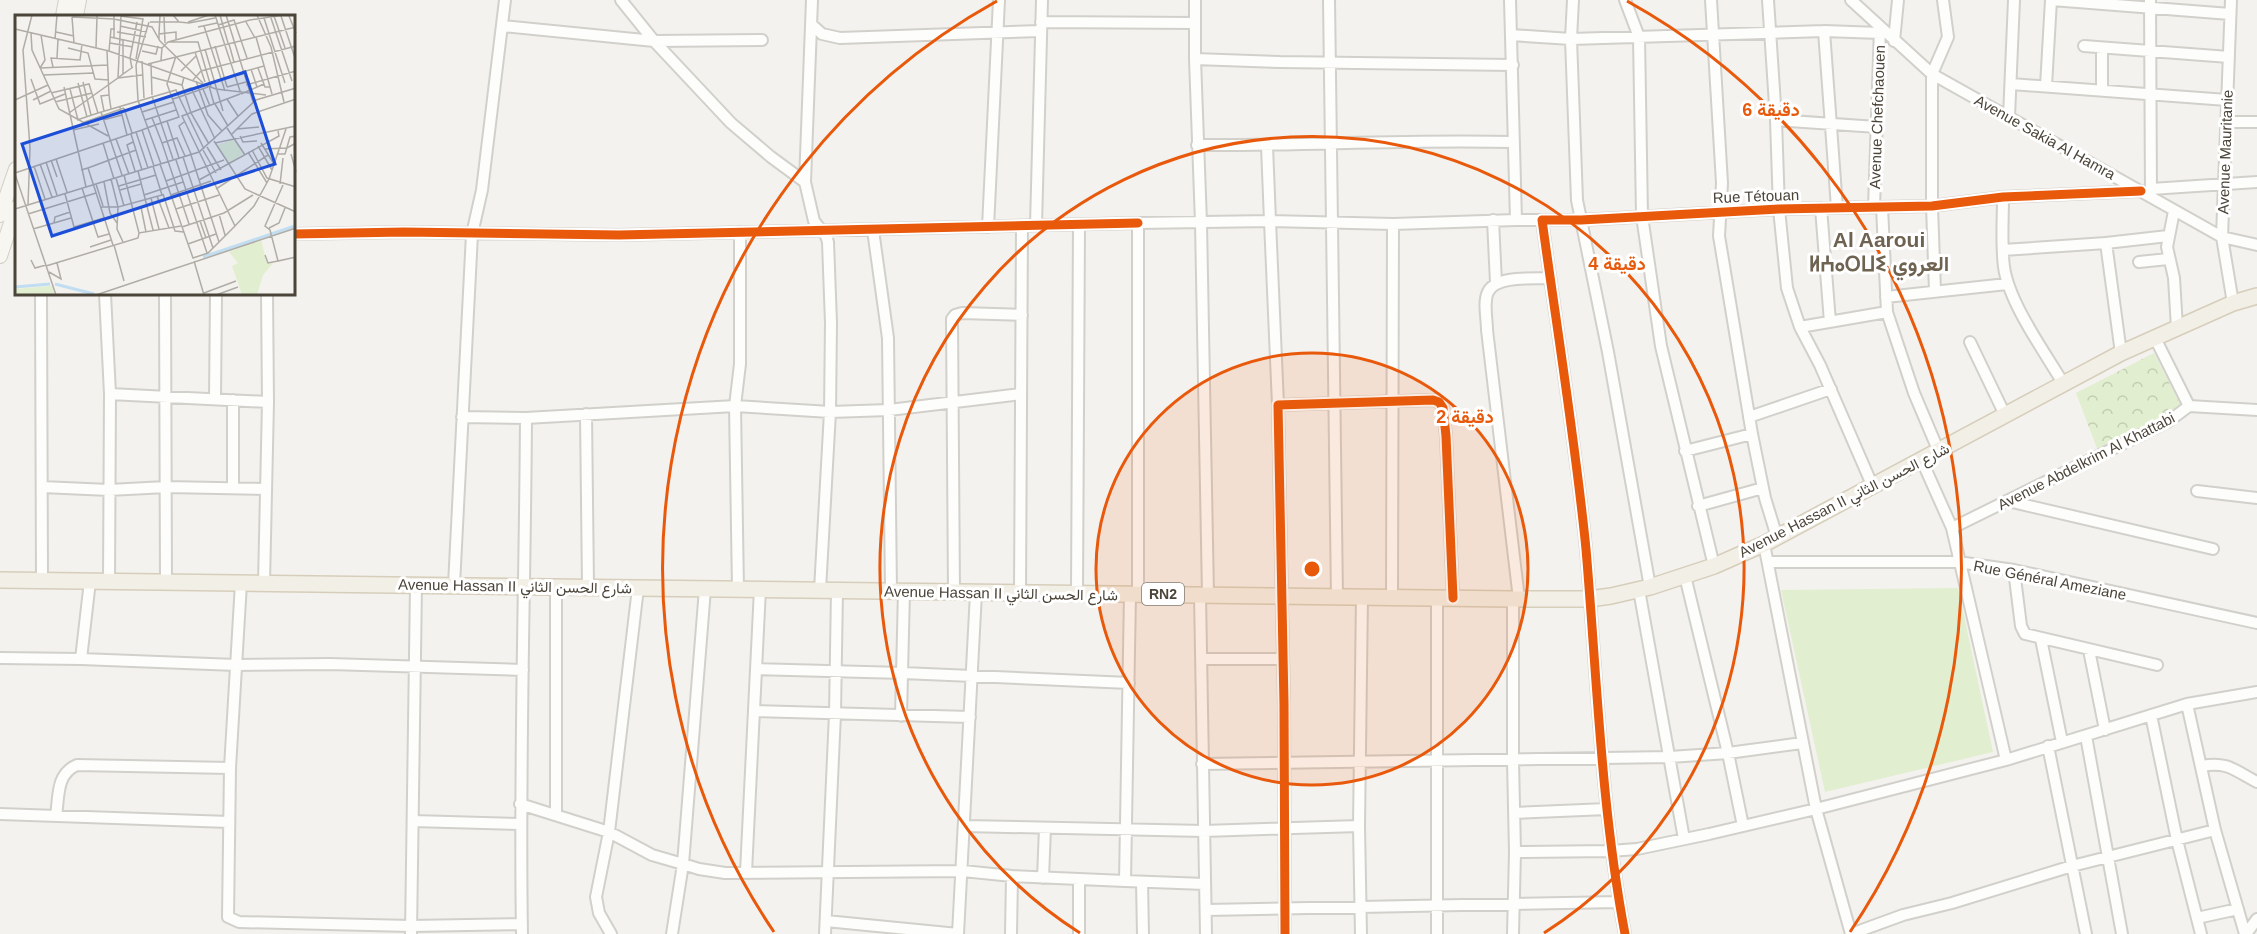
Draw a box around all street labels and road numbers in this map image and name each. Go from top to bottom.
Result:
street label: Avenue Chefchaouen [1866,45,1888,189]
street label: Avenue Mauritanie [2214,89,2236,215]
street label: Avenue Sakia Al Hamra [1972,91,2119,183]
street label: Rue Tétouan [1712,186,1800,206]
street label: Avenue Abdelkrim Al Khattabi [1995,409,2177,513]
street label: Avenue Hassan II شارع الحسن الثاني [1736,439,1954,565]
street label: Rue Général Ameziane [1972,557,2128,603]
street label: Avenue Hassan II شارع الحسن الثاني [398,575,632,602]
street label: Avenue Hassan II شارع الحسن الثاني [884,582,1118,609]
road number: RN2 [1142,583,1184,605]

